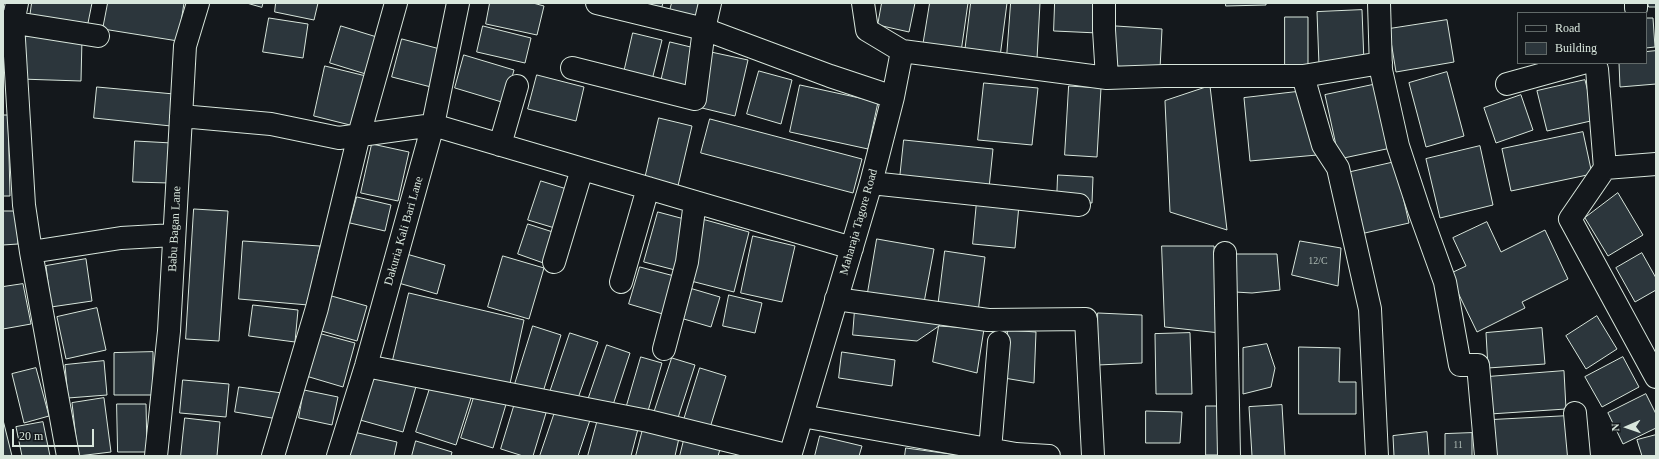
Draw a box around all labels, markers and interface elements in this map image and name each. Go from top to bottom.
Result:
legend [1517,12,1647,64]
text: Road [1555,21,1580,35]
text: Building [1555,41,1597,55]
street label: Maharaja Tagore Road [837,167,881,277]
street label: Dakuria Kali Bari Lane [382,175,426,287]
street label: Babu Bagan Lane [166,186,184,272]
house number: 12/C [1308,255,1328,267]
north arrow [1607,407,1647,447]
scale bar [14,421,96,447]
text: N [1609,423,1621,432]
text: 20 m [19,429,43,443]
house number: 11 [1453,439,1463,451]

